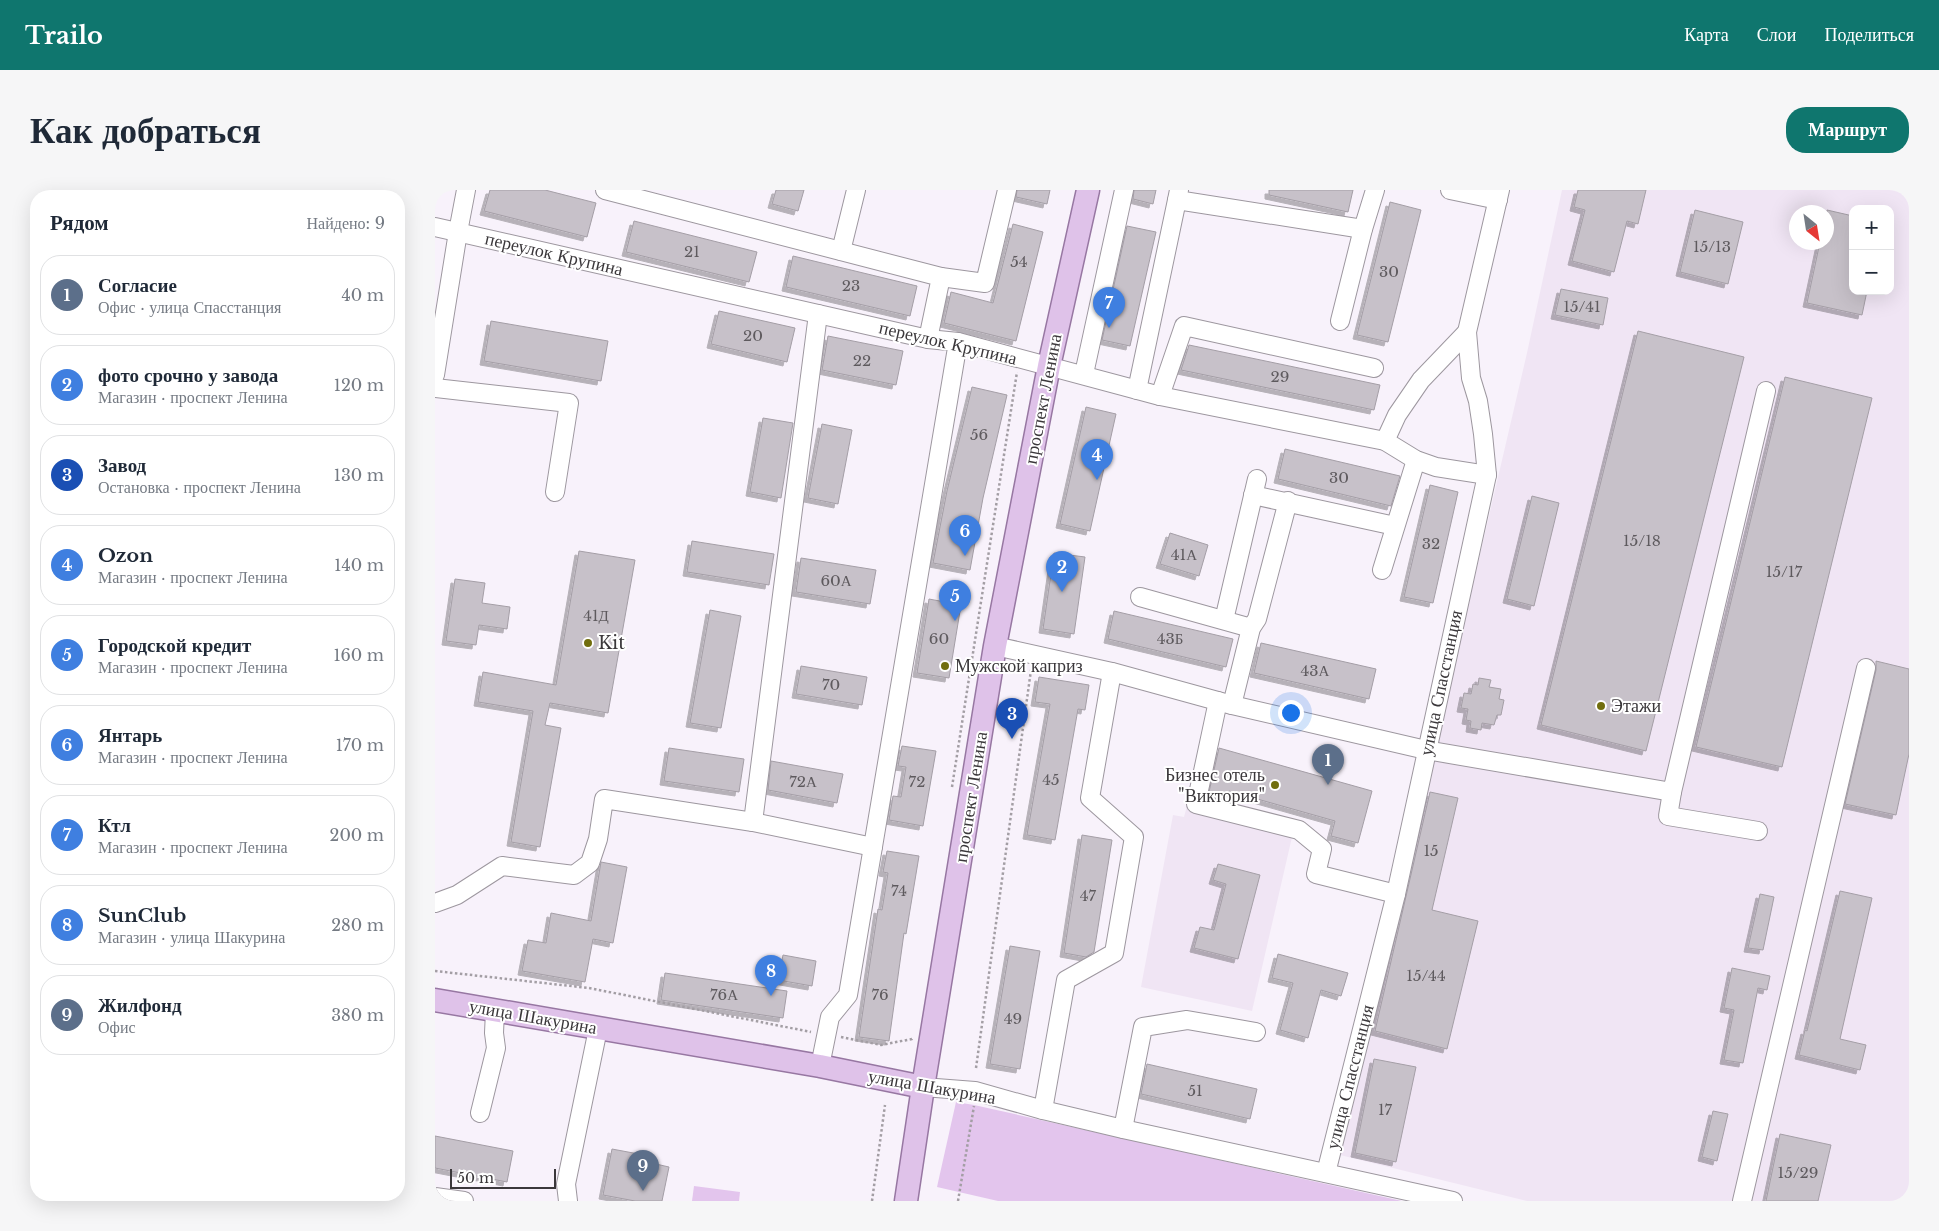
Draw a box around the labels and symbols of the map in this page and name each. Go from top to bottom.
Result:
north arrow [1789,205,1834,250]
street label: переулок Крупина [483,227,625,281]
house number: 15/13 [1693,237,1731,256]
house number: 21 [684,242,700,261]
house number: 54 [1010,252,1028,271]
house number: 30 [1379,262,1399,281]
house number: 23 [842,276,860,295]
pin: 7 [1093,287,1125,328]
house number: 15/41 [1563,297,1601,316]
street label: переулок Крупина [877,316,1019,370]
house number: 20 [743,326,763,345]
street label: проспект Ленина [1020,332,1066,466]
house number: 22 [853,351,871,370]
house number: 29 [1271,367,1289,386]
house number: 56 [970,425,988,444]
pin: 4 [1081,439,1113,480]
house number: 30 [1329,468,1349,487]
pin: 6 [949,515,981,556]
house number: 15/18 [1623,531,1661,550]
house number: 32 [1422,534,1440,553]
house number: 41А [1171,545,1197,564]
pin: 2 [1046,551,1078,592]
house number: 15/17 [1766,562,1803,581]
house number: 60А [820,571,852,590]
pin: 5 [939,580,971,621]
house number: 41Д [583,606,609,625]
street label: улица Спасстанция [1415,608,1467,758]
house number: 60 [929,629,949,648]
house number: 43Б [1157,629,1183,648]
place label: Kit [598,632,625,654]
marker: Kit [582,637,594,649]
place label: Мужской каприз [955,655,1083,677]
marker: Мужской каприз [939,660,951,672]
house number: 43А [1301,661,1330,680]
house number: 70 [822,675,840,694]
place label: Этажи [1611,695,1661,717]
pin: 3 [996,698,1028,739]
your location [1278,700,1304,726]
marker: Этажи [1595,700,1607,712]
street label: проспект Ленина [950,730,992,864]
pin: 1 [1312,744,1344,785]
place label: Бизнес отель "Виктория" [1165,764,1265,807]
house number: 45 [1042,770,1060,789]
house number: 72А [789,772,817,791]
house number: 72 [909,772,925,791]
marker: Бизнес отель "Виктория" [1269,779,1281,791]
house number: 15 [1423,841,1439,860]
house number: 74 [891,881,907,900]
house number: 47 [1080,886,1097,905]
pin: 8 [755,955,787,996]
house number: 15/44 [1406,966,1446,985]
house number: 76А [710,985,738,1004]
house number: 76 [871,985,889,1004]
street label: улица Шакурина [467,995,599,1039]
street label: улица Спасстанция [1321,1002,1379,1152]
house number: 49 [1004,1009,1022,1028]
street label: улица Шакурина [866,1065,998,1109]
house number: 51 [1187,1081,1203,1100]
house number: 17 [1378,1100,1393,1119]
pin: 9 [627,1150,659,1191]
house number: 15/29 [1778,1163,1819,1182]
scale bar [450,1166,556,1189]

